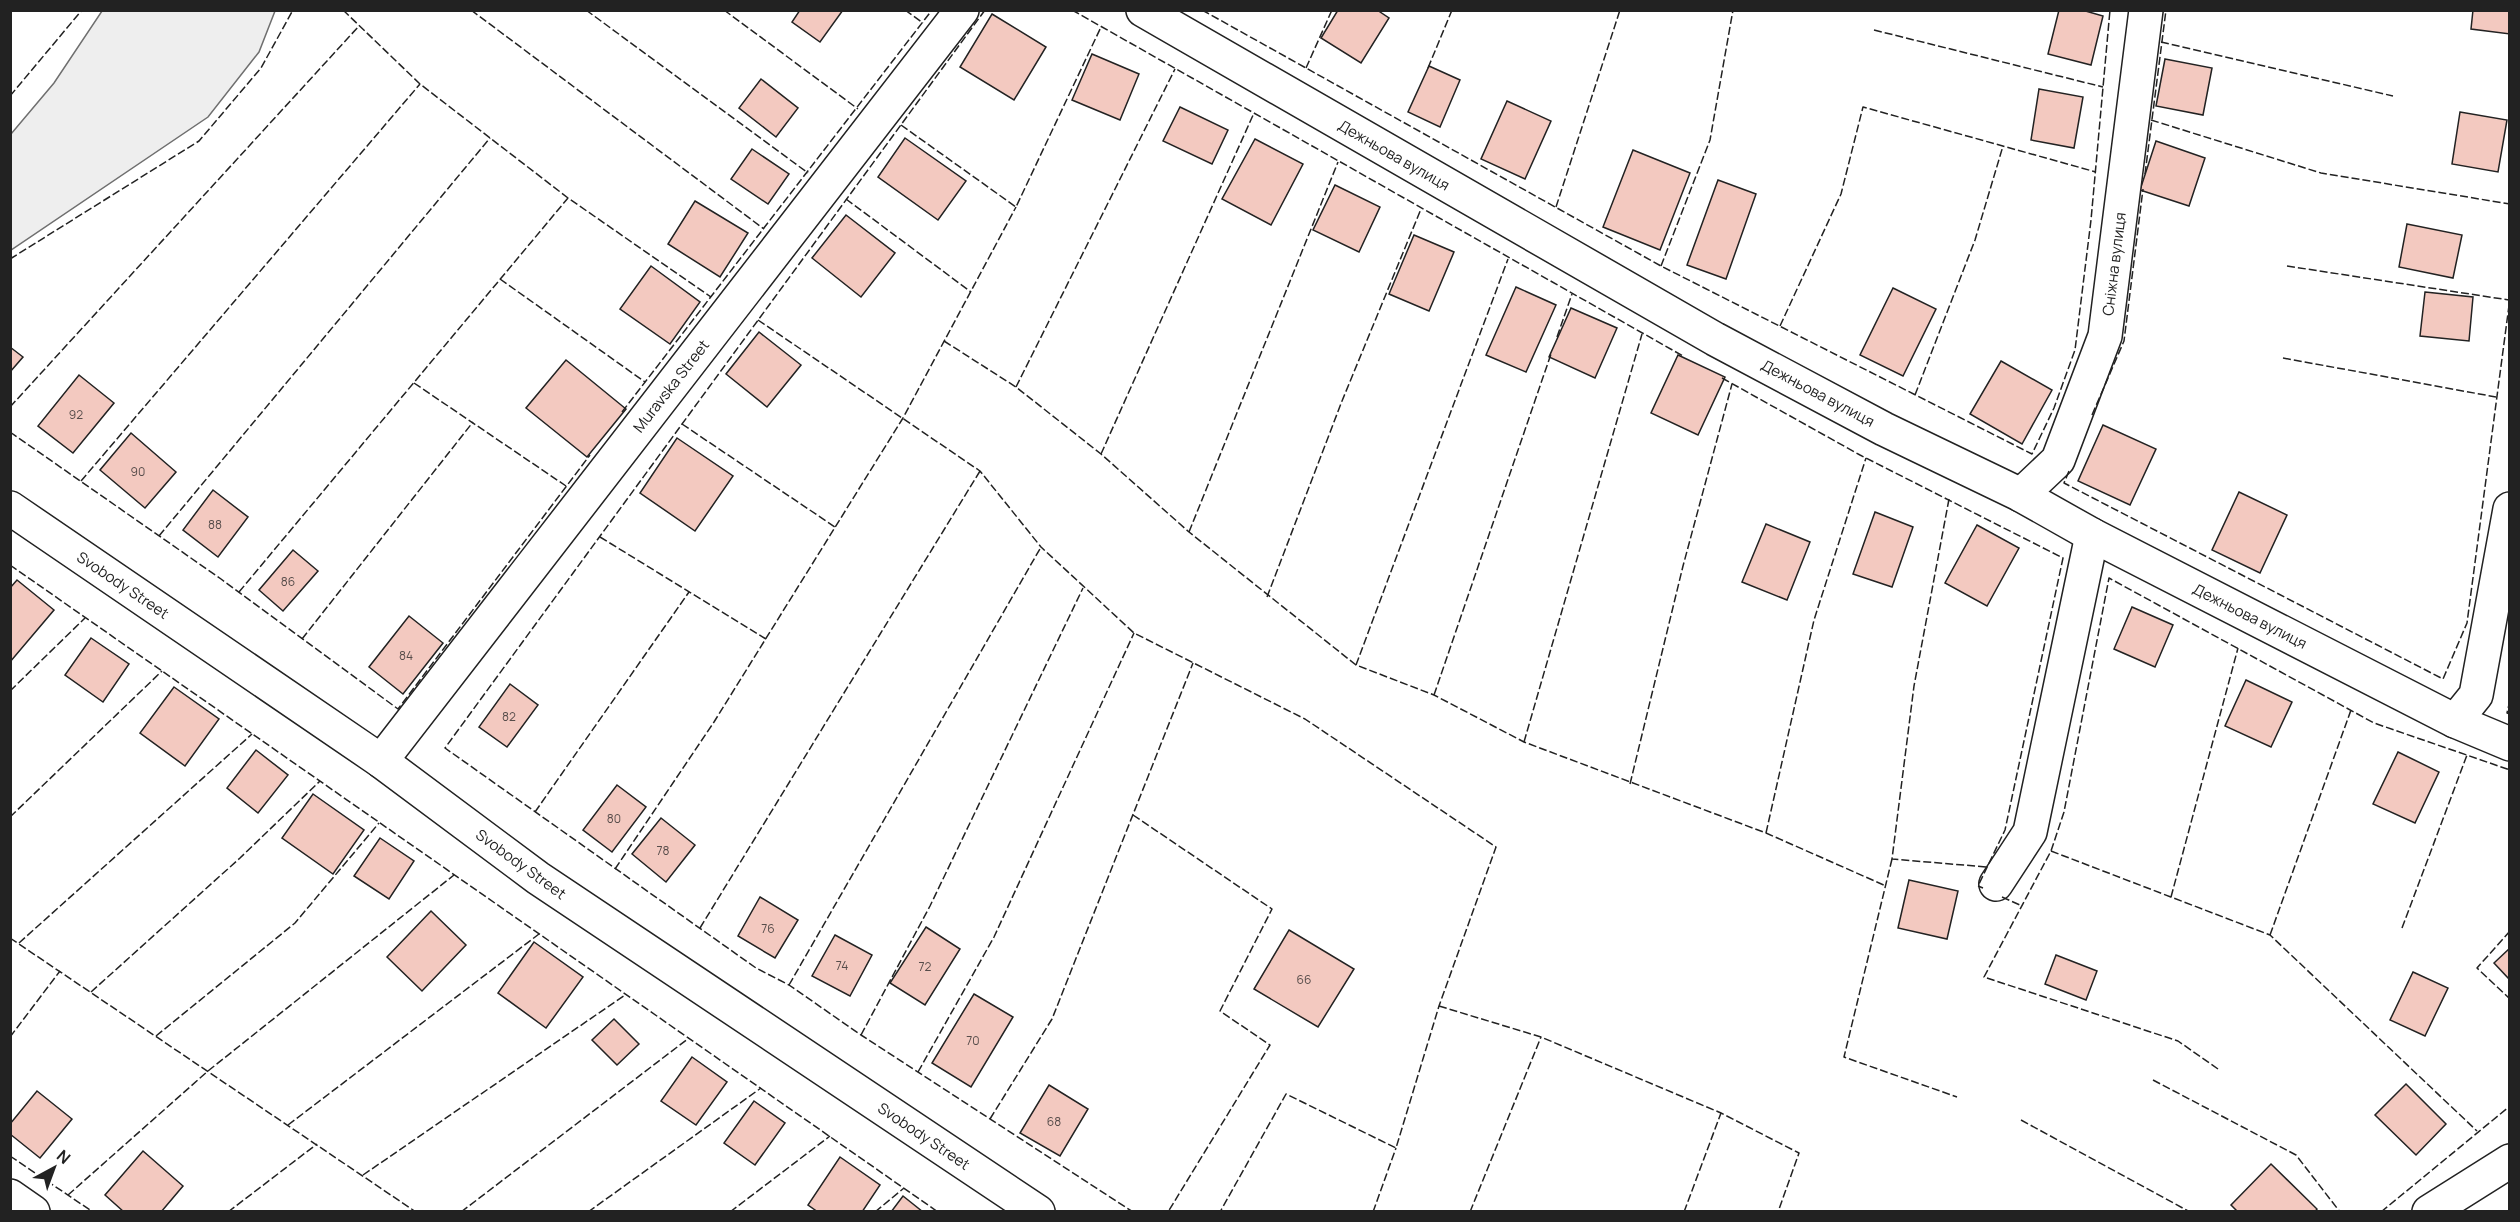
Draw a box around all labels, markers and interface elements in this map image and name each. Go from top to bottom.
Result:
street label: Дежньова вулиця [1334,115,1454,195]
street label: Сніжна вулиця [2097,211,2131,317]
street label: Muravska Street [628,335,714,437]
street label: Дежньова вулиця [1758,354,1878,432]
house number: 92 [69,406,83,423]
house number: 90 [131,463,145,480]
house number: 88 [208,516,222,533]
street label: Svobody Street [73,546,173,624]
house number: 86 [281,573,295,590]
street label: Дежньова вулиця [2189,578,2311,654]
house number: 84 [399,647,413,664]
house number: 82 [502,708,516,725]
house number: 80 [607,810,621,827]
street label: Svobody Street [472,824,570,904]
house number: 78 [657,842,670,859]
house number: 76 [761,920,775,937]
house number: 74 [836,957,848,974]
house number: 72 [919,958,932,975]
house number: 66 [1297,971,1311,988]
house number: 70 [966,1032,980,1049]
street label: Svobody Street [874,1097,974,1175]
house number: 68 [1047,1113,1061,1130]
north arrow [24,1138,84,1198]
text: N [52,1145,75,1169]

